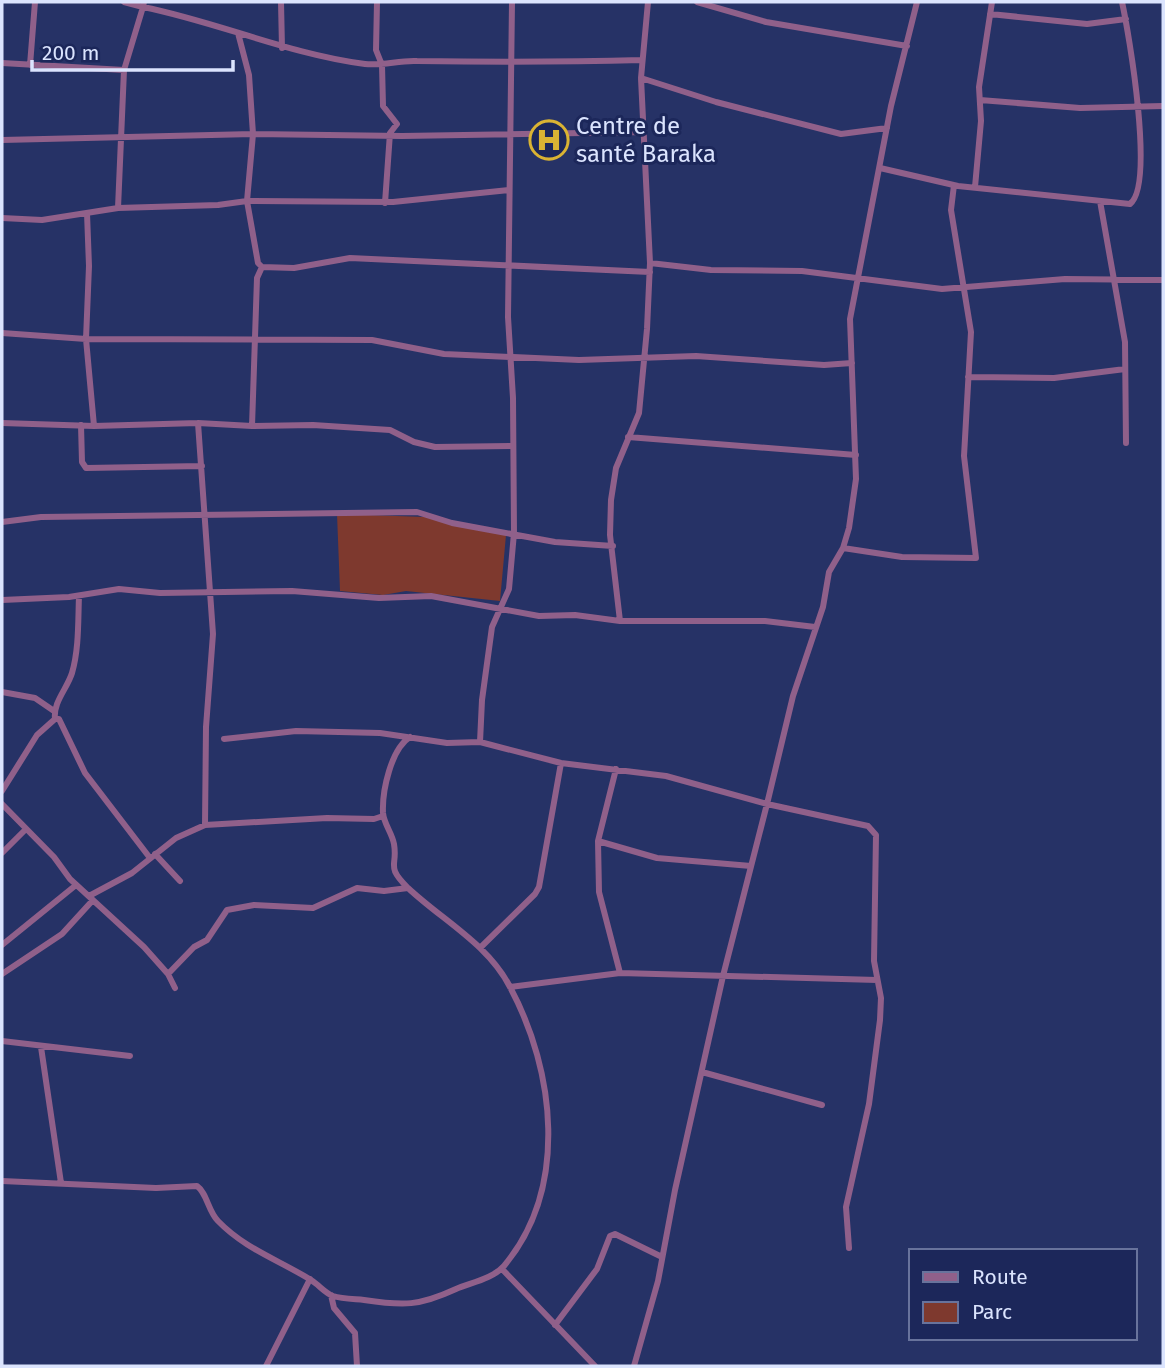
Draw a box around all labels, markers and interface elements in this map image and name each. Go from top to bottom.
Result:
scale bar [32,28,233,72]
text: 200 m [42,40,99,66]
place label: Centre de santé Baraka [576,112,716,168]
hospital icon: Centre de santé Baraka [528,119,570,161]
legend [909,1249,1137,1340]
text: Route [972,1264,1028,1290]
text: Parc [972,1299,1012,1325]

